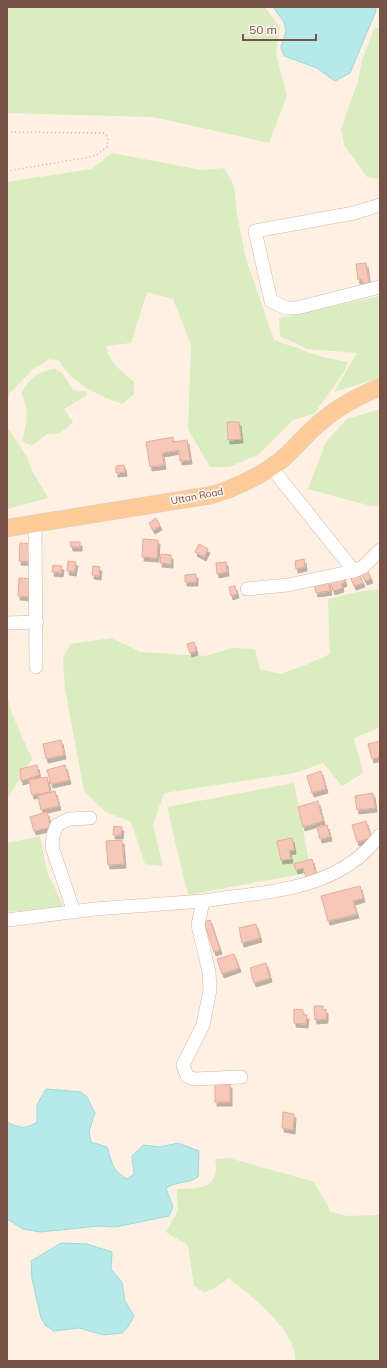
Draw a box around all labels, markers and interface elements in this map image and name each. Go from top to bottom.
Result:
scale bar [243,16,316,42]
text: 50 m [249,22,277,37]
street label: Uttan Road [170,485,224,507]

